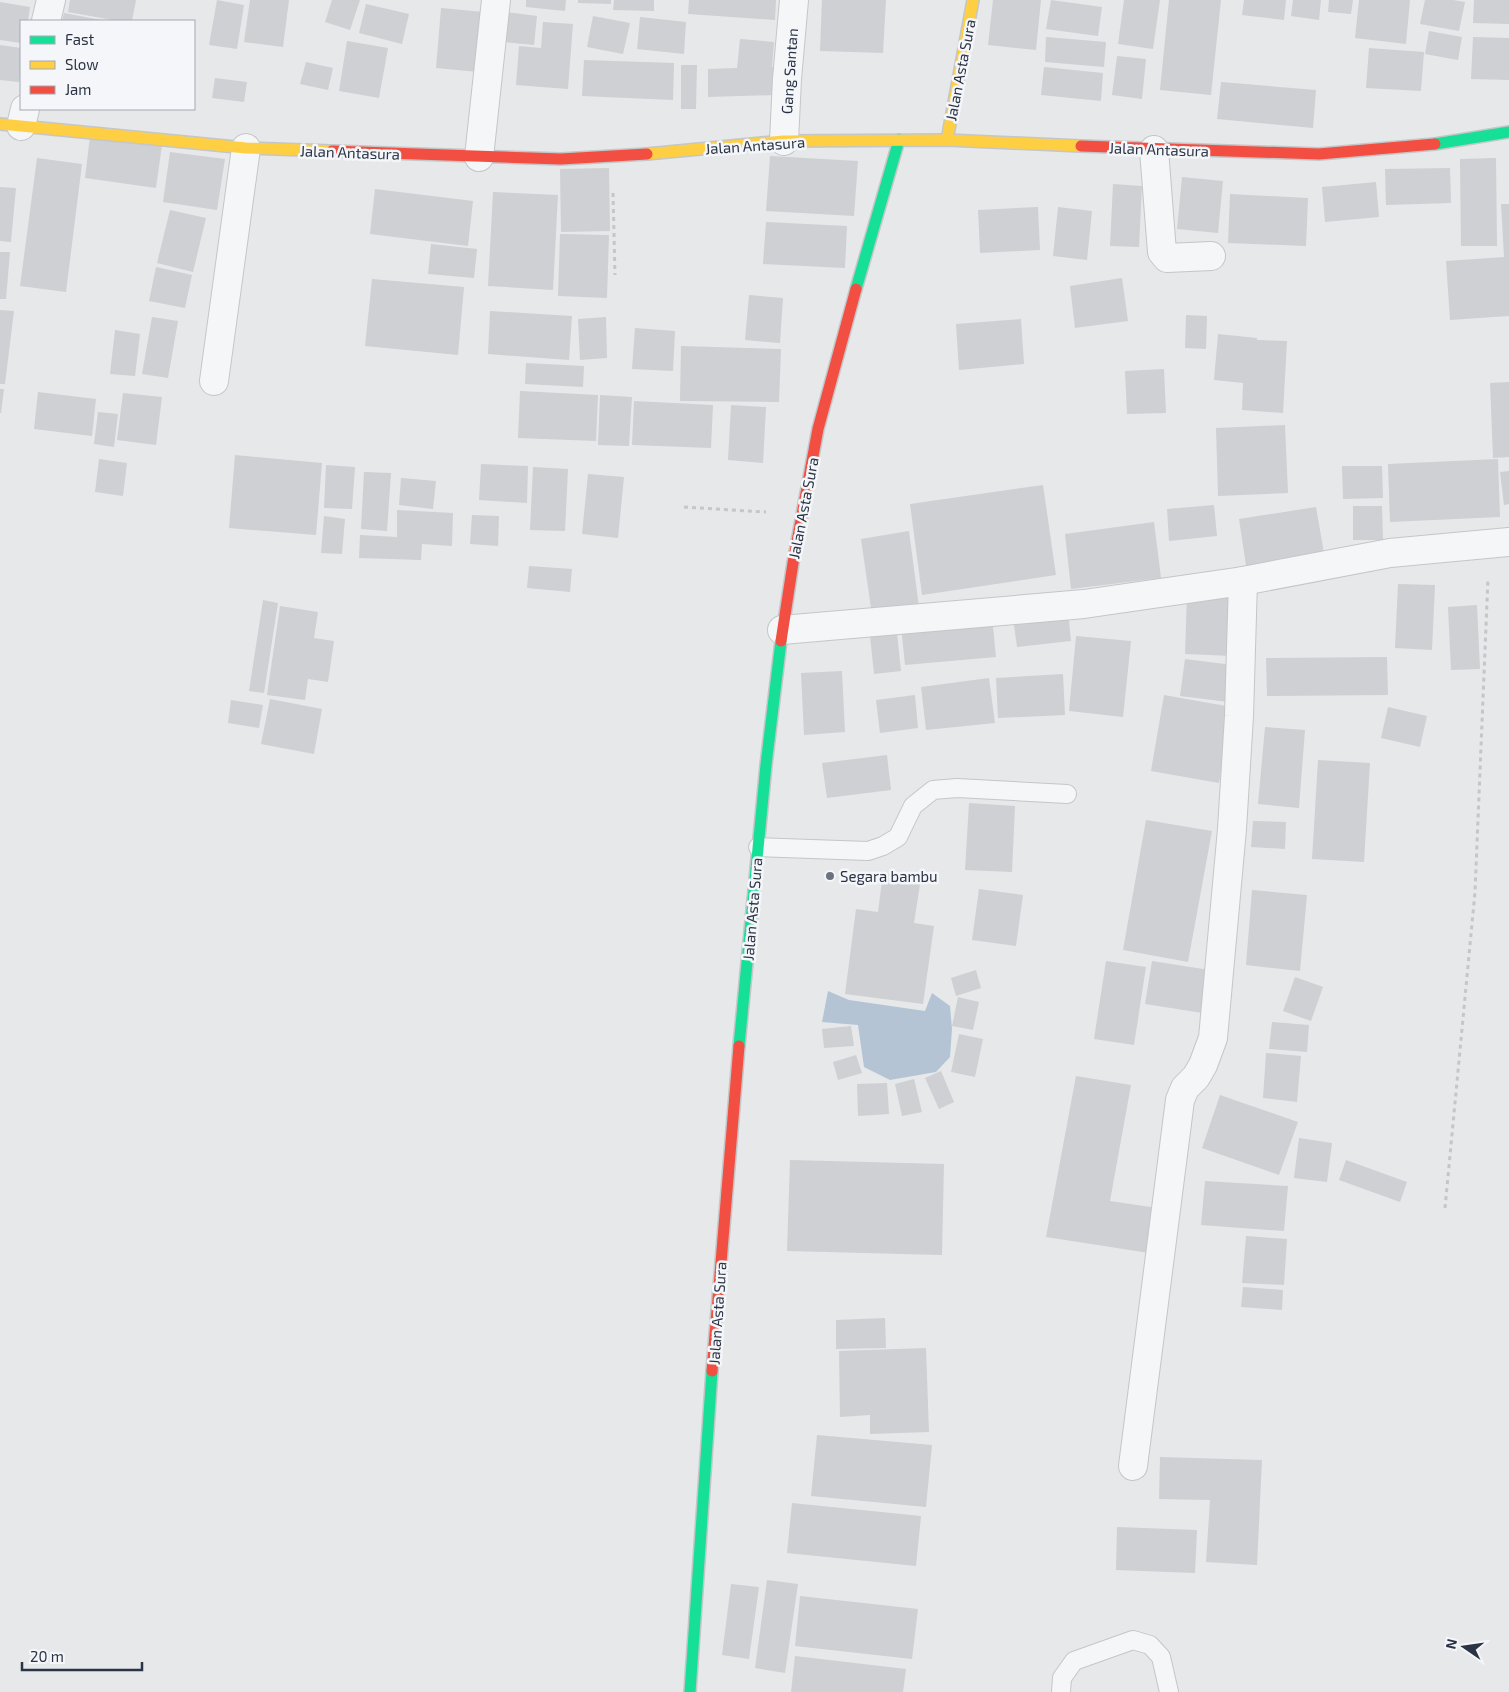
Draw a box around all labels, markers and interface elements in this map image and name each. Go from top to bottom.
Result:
street label: Jalan Asta Sura [941,18,979,122]
legend [20,20,195,110]
street label: Gang Santan [777,27,801,115]
text: Fast [65,30,95,48]
text: Slow [65,55,99,73]
text: Jam [65,80,91,98]
street label: Jalan Antasura [704,133,806,157]
street label: Jalan Antasura [1109,138,1209,160]
street label: Jalan Antasura [300,141,400,163]
street label: Jalan Asta Sura [784,456,822,560]
street label: Jalan Asta Sura [739,857,765,961]
place label: Segara bambu [840,867,938,885]
marker: Segara bambu [824,870,836,882]
street label: Jalan Asta Sura [704,1261,730,1365]
north arrow [1439,1622,1489,1672]
text: N [1441,1637,1460,1651]
scale bar [22,1640,142,1672]
text: 20 m [30,1647,64,1665]

